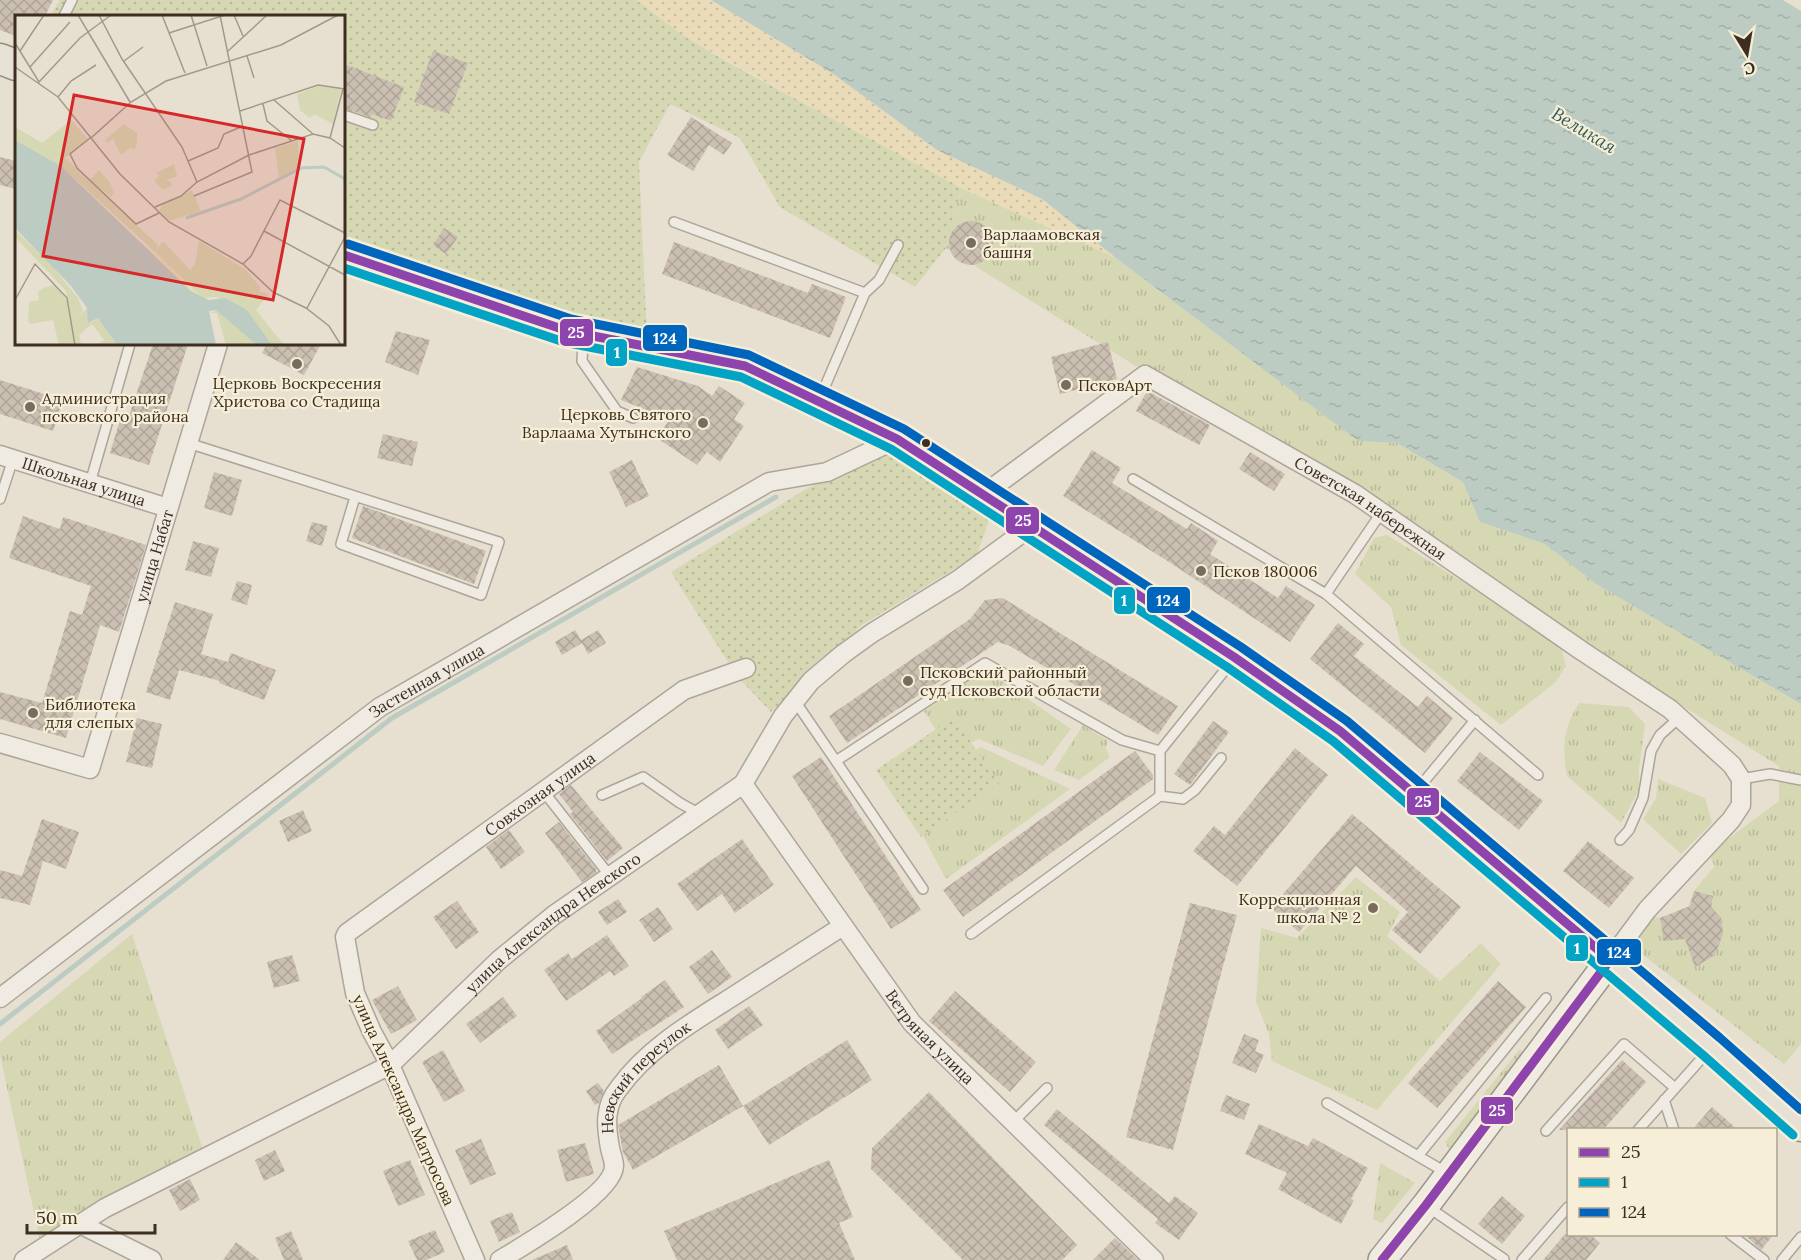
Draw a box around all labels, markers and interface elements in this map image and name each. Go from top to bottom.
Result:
inset map [15,15,345,345]
north arrow [1717,24,1777,84]
text: С [1743,58,1757,80]
water label: Великая [1548,102,1620,158]
place label: Варлаамовская башня [983,224,1100,262]
marker: Варлаамовская башня [964,236,978,250]
line badge: 25 [559,318,594,347]
text: 25 [567,322,585,342]
line badge: 124 [642,324,688,352]
text: 124 [653,328,677,348]
line badge: 1 [605,338,628,367]
text: 1 [614,342,620,362]
marker: Церковь Воскресения Христова со Стадища [290,357,304,371]
place label: Церковь Воскресения Христова со Стадища [212,373,382,411]
place label: ПсковАрт [1078,375,1152,395]
marker: ПсковАрт [1059,378,1073,392]
place label: Администрация псковского района [41,388,189,426]
marker: Администрация псковского района [23,400,37,414]
place label: Церковь Святого Варлаама Хутынского [522,404,691,442]
marker: Церковь Святого Варлаама Хутынского [696,416,710,430]
unlabelled marker [920,437,932,449]
street label: Советская набережная [1291,452,1450,564]
street label: Школьная улица [20,453,148,510]
line badge: 25 [1005,506,1040,535]
street label: улица Набат [131,507,178,605]
text: 25 [1014,510,1032,530]
place label: Псков 180006 [1213,561,1318,581]
marker: Псков 180006 [1194,564,1208,578]
line badge: 1 [1113,586,1136,615]
line badge: 124 [1146,586,1191,614]
text: 1 [1121,590,1127,610]
text: 124 [1156,590,1180,610]
street label: Застенная улица [365,639,488,722]
place label: Псковский районный суд Псковской области [920,662,1100,700]
marker: Псковский районный суд Псковской области [901,674,915,688]
place label: Библиотека для слепых [45,694,136,732]
marker: Библиотека для слепых [26,706,40,720]
street label: Совхозная улица [481,747,599,840]
line badge: 25 [1406,787,1440,816]
text: 25 [1414,791,1432,811]
street label: улица Александра Невского [461,848,644,997]
place label: Коррекционная школа № 2 [1239,889,1361,927]
marker: Коррекционная школа № 2 [1366,901,1380,915]
line badge: 1 [1565,934,1589,962]
text: 1 [1574,938,1580,958]
line badge: 124 [1596,938,1642,966]
text: 124 [1607,942,1631,962]
street label: Ветряная улица [881,986,979,1088]
street label: улица Александра Матросова [348,991,460,1209]
street label: Невский переулок [597,1016,695,1134]
line badge: 25 [1480,1096,1514,1125]
text: 25 [1488,1100,1506,1120]
legend [1567,1128,1777,1236]
text: 25 [1621,1140,1640,1163]
text: 1 [1621,1170,1628,1193]
scale bar [27,1197,154,1235]
text: 124 [1621,1200,1647,1223]
text: 50 m [36,1206,78,1229]

